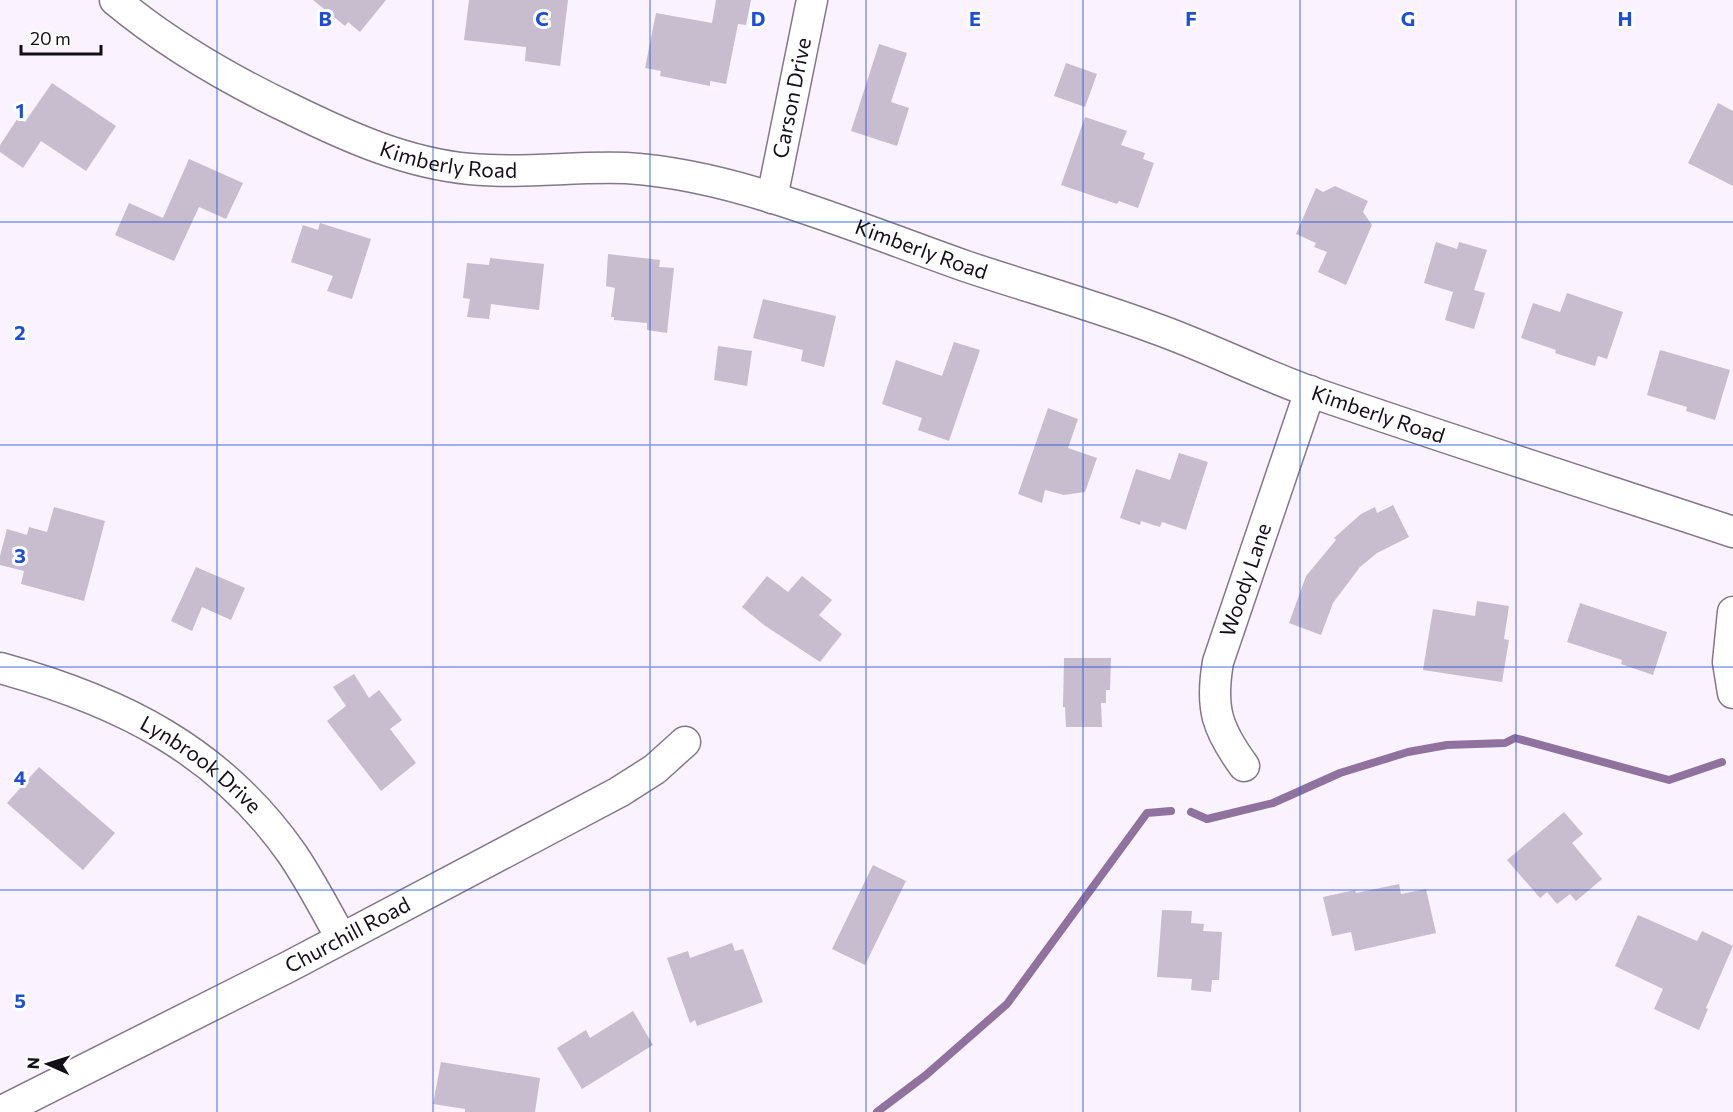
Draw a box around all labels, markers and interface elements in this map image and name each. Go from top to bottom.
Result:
text: B [318,6,332,30]
text: C [535,6,549,30]
text: D [751,6,765,30]
text: E [969,6,981,30]
text: F [1185,6,1197,30]
text: G [1401,6,1415,30]
text: H [1618,6,1633,30]
scale bar [21,18,100,56]
text: 20 m [30,27,71,49]
street label: Carson Drive [766,35,815,160]
text: 1 [15,98,25,122]
street label: Kimberly Road [377,135,517,182]
street label: Kimberly Road [852,213,991,284]
text: 2 [14,320,26,344]
street label: Kimberly Road [1309,379,1448,447]
street label: Woody Lane [1214,519,1275,639]
text: 3 [14,543,26,567]
street label: Lynbrook Drive [137,710,267,818]
text: 4 [14,765,26,789]
street label: Churchill Road [280,891,414,977]
text: 5 [14,988,26,1012]
north arrow [18,1034,78,1094]
text: N [23,1057,42,1070]

